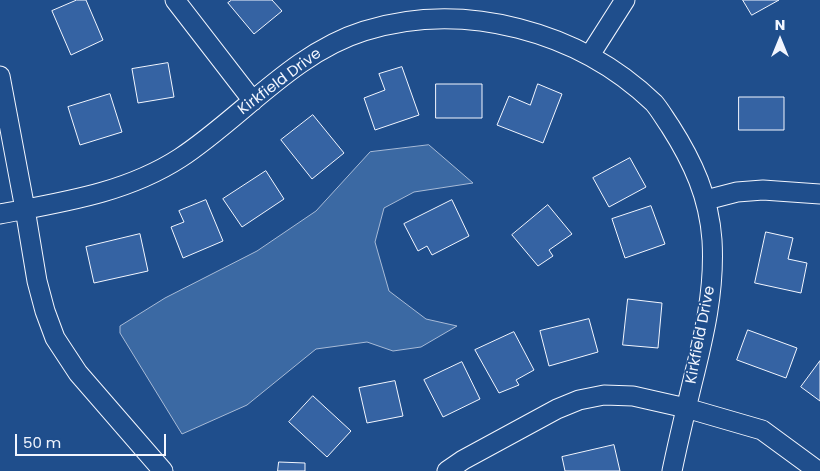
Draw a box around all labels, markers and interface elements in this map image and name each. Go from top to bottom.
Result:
north arrow [755,15,805,65]
text: N [775,15,785,35]
street label: Kirkfield Drive [235,45,325,119]
street label: Kirkfield Drive [683,285,719,385]
scale bar [18,424,169,456]
text: 50 m [23,432,61,453]

